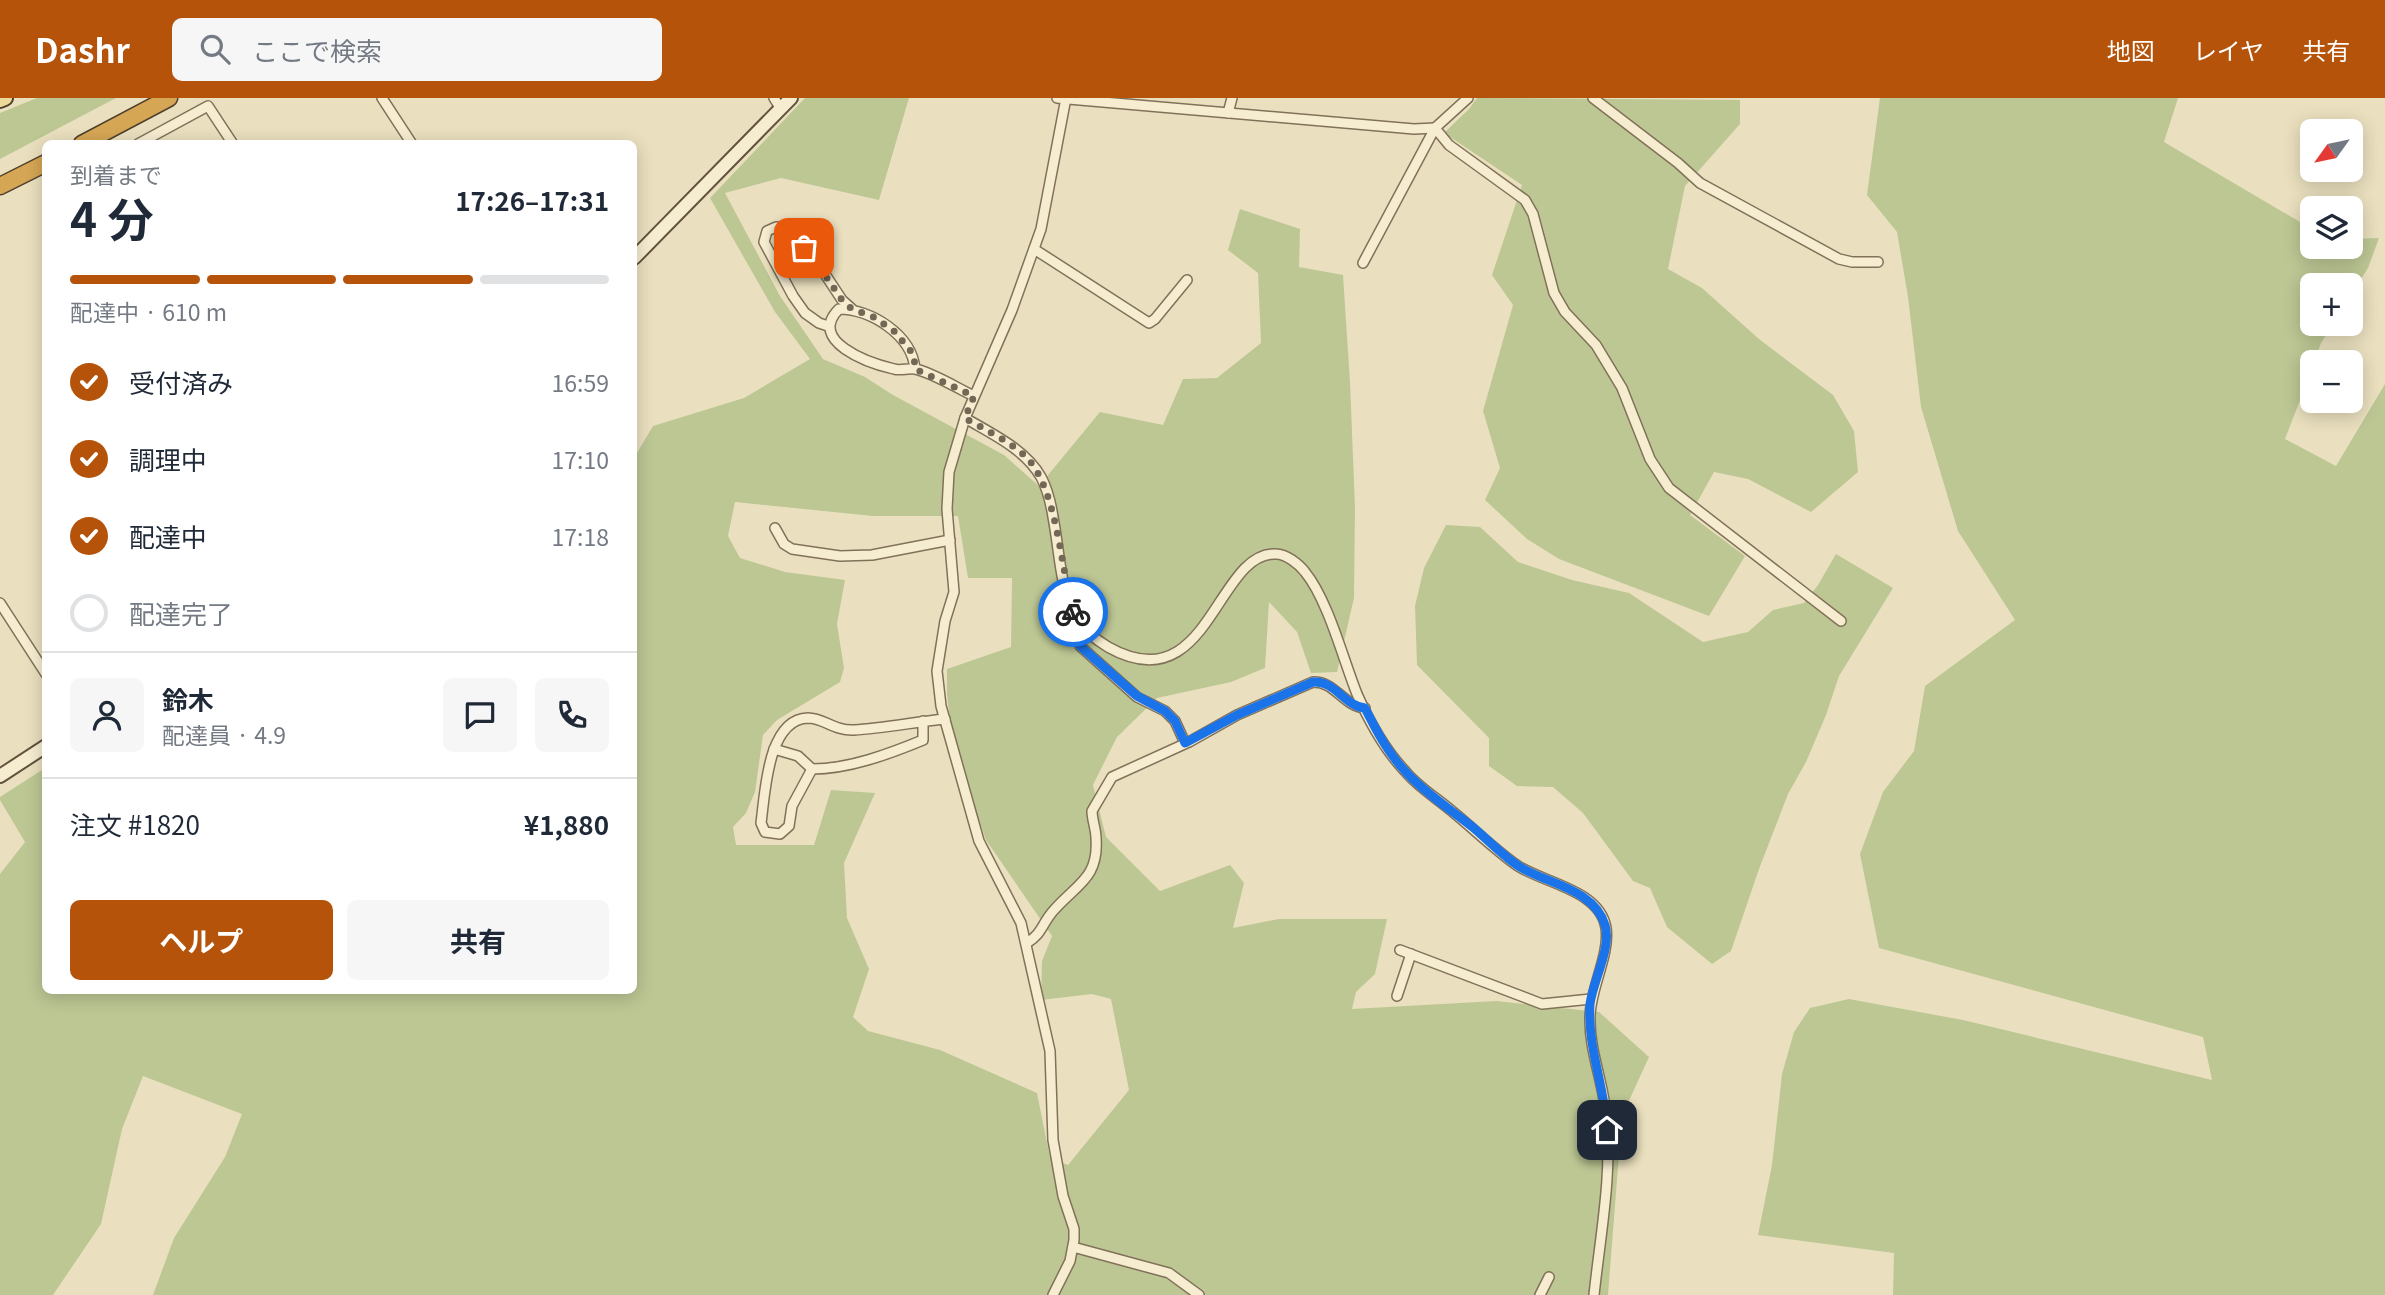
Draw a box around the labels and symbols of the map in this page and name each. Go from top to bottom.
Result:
north arrow [2300,119,2362,182]
pin [774,218,834,278]
courier [1038,577,1108,647]
pin [1577,1100,1637,1160]

